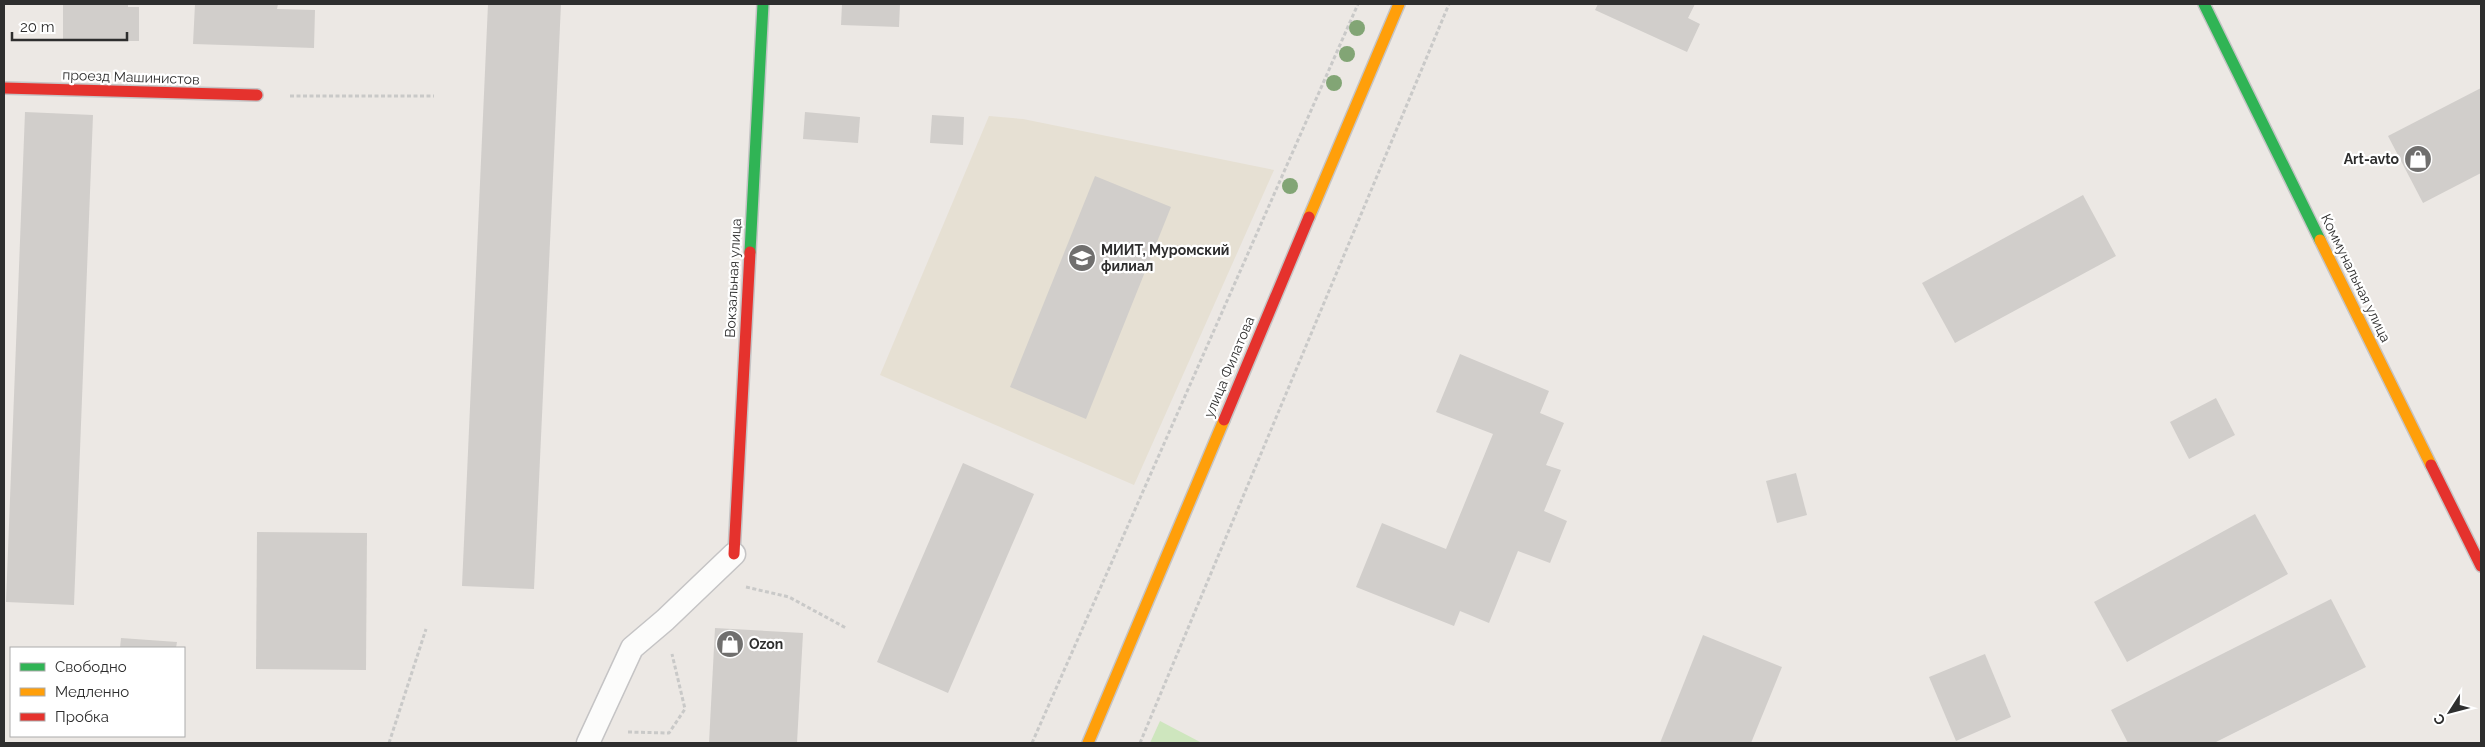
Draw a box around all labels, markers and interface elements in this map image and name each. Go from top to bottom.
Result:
scale bar [12,10,128,42]
text: 20 m [20,18,55,36]
street label: проезд Машинистов [62,67,200,87]
shop icon: Art-avto [2403,144,2433,174]
place label: Art-avto [2344,151,2400,167]
street label: Коммунальная улица [2318,211,2394,345]
street label: Вокзальная улица [722,218,744,338]
place label: МИИТ, Муромский филиал [1101,242,1229,274]
school or university icon: МИИТ, Муромский филиал [1067,243,1097,273]
street label: улица Филатова [1200,314,1258,420]
shop icon: Ozon [715,629,745,659]
place label: Ozon [749,636,783,652]
legend [10,647,185,737]
text: Свободно [55,658,127,676]
text: Медленно [55,683,129,701]
north arrow [2425,687,2475,737]
text: Пробка [55,708,109,726]
text: С [2430,711,2449,728]

